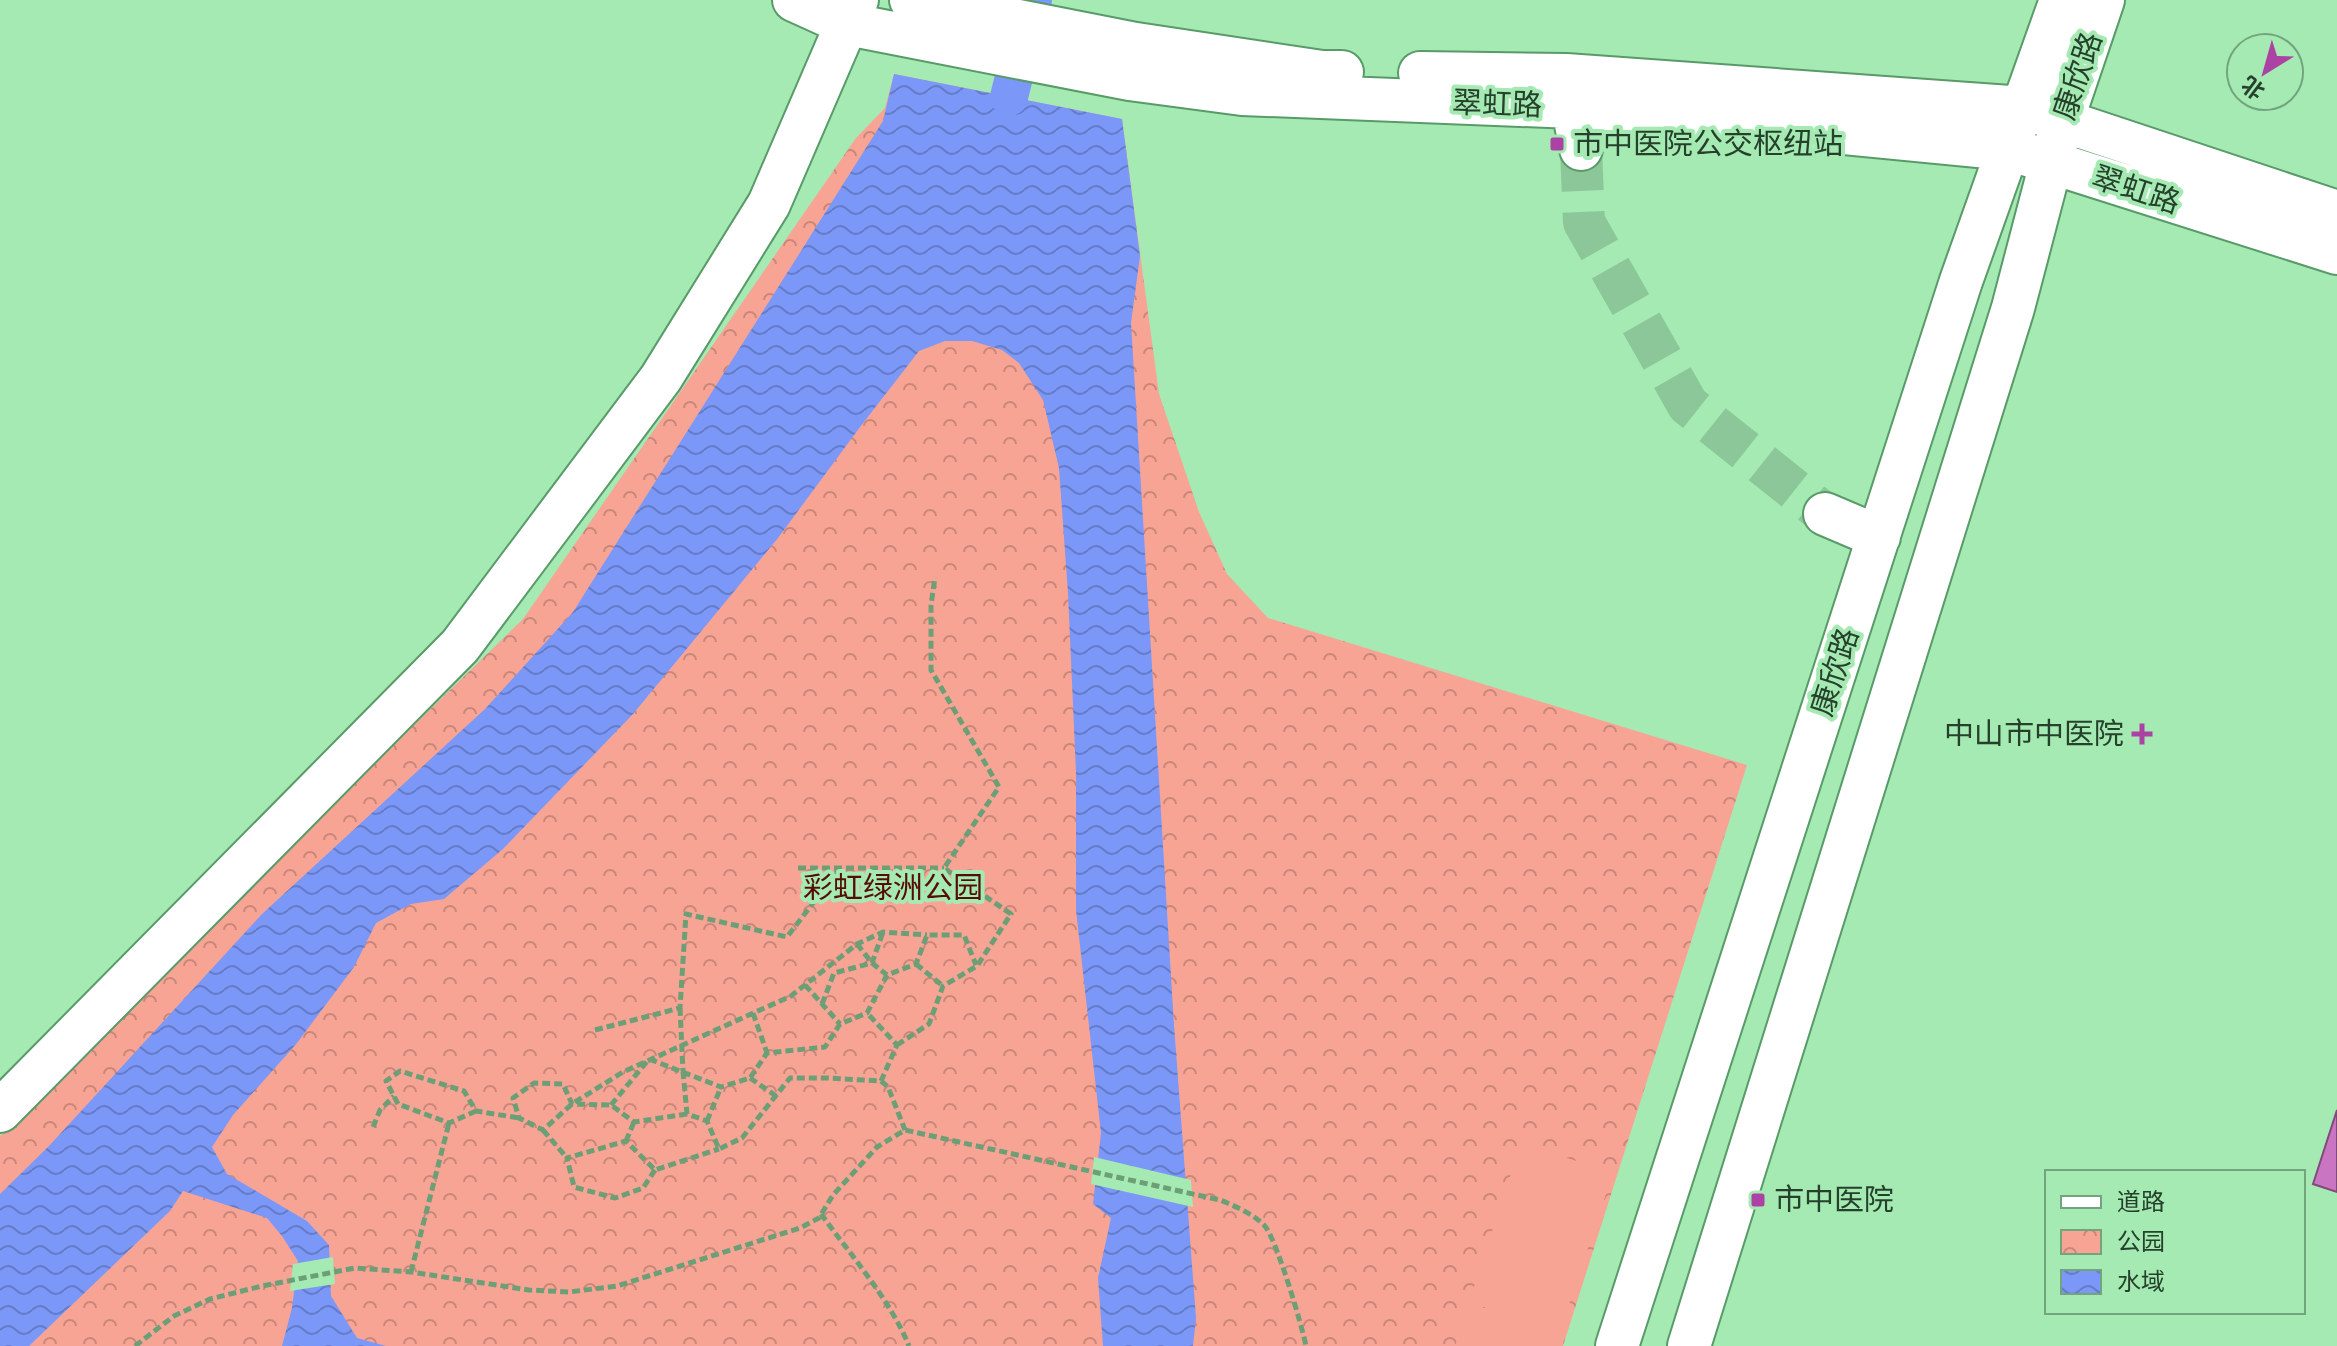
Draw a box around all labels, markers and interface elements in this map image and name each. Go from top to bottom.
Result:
street label: 康欣路 [2045,27,2110,124]
north arrow [2225,32,2305,112]
text: 北 [2236,70,2270,105]
street label: 翠虹路 [1451,83,1543,124]
place label: 市中医院公交枢纽站 [1573,125,1843,162]
marker: 市中医院公交枢纽站 [1548,135,1566,153]
street label: 翠虹路 [2088,158,2185,221]
street label: 康欣路 [1803,623,1866,720]
place label: 中山市中医院 [1944,715,2124,752]
marker: 中山市中医院 [2131,723,2153,745]
park label: 彩虹绿洲公园 [803,869,983,906]
legend [2045,1170,2305,1314]
place label: 市中医院 [1774,1181,1894,1218]
text: 道路 [2117,1187,2165,1216]
marker: 市中医院 [1749,1191,1767,1209]
text: 公园 [2117,1227,2165,1256]
text: 水域 [2117,1267,2165,1296]

